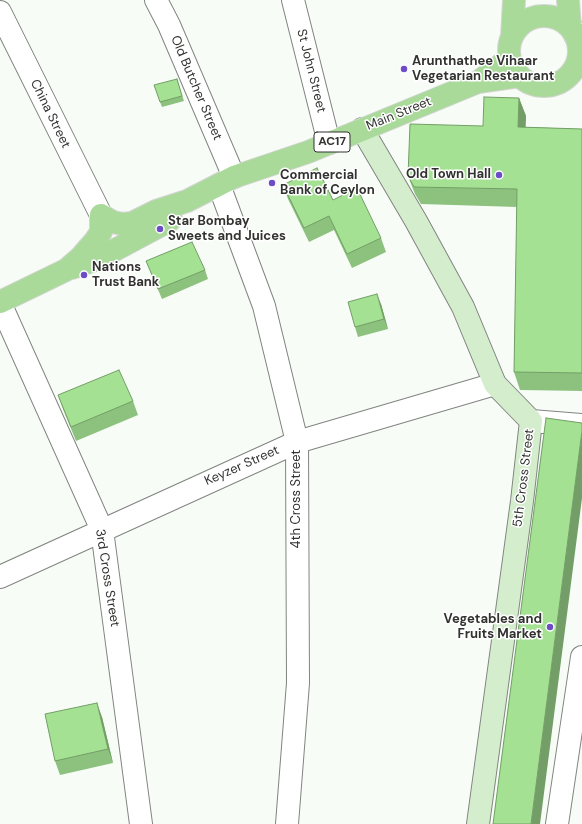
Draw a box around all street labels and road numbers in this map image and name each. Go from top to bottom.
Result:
street label: St John Street [293,28,329,114]
street label: Old Butcher Street [167,33,225,143]
street label: China Street [27,77,73,151]
street label: Main Street [364,94,434,134]
road number: AC17 [314,132,350,152]
street label: 5th Cross Street [510,428,538,528]
street label: Keyzer Street [202,443,282,489]
street label: 4th Cross Street [289,450,305,548]
street label: 3rd Cross Street [92,528,122,628]

